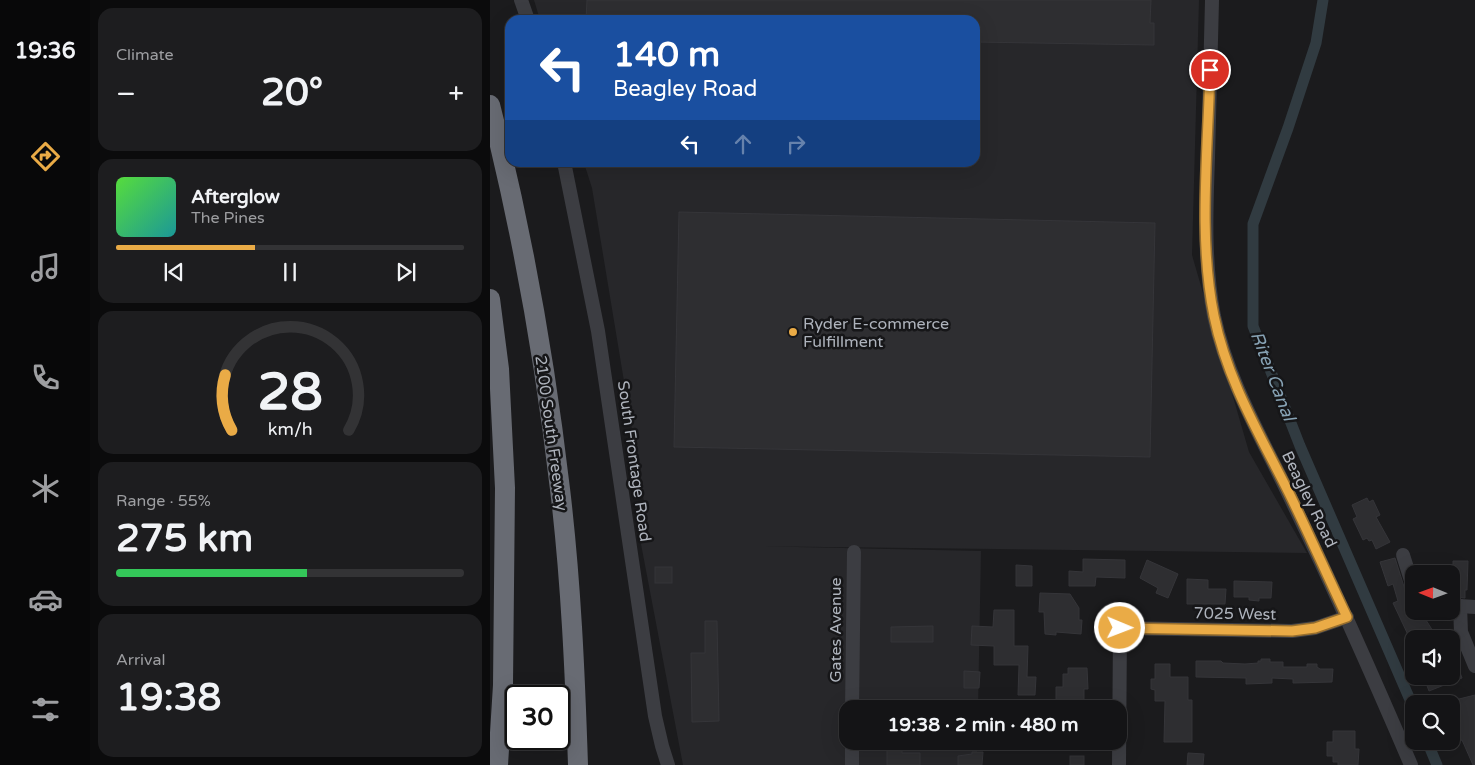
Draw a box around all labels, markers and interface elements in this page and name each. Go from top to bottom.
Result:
text: 140 m [613,34,720,76]
icon: left [530,35,595,100]
text: 19:36 [15,38,75,64]
text: Climate [116,45,174,65]
pin [1189,49,1231,91]
icon: arrive [1196,56,1224,84]
text: 20° [261,70,323,116]
text: Beagley Road [613,76,757,102]
text: − [116,77,136,111]
text: + [448,77,464,111]
icon: left [676,130,704,158]
icon: ahead [729,130,757,158]
icon: right [782,130,810,158]
icon: directions [28,139,63,174]
text: Afterglow [191,186,280,208]
text: The Pines [191,208,265,228]
icon: music [28,250,63,285]
icon: previous [160,258,188,286]
icon: pause [276,258,304,286]
icon: next [392,258,420,286]
place label: Ryder E-commerce Fulfillment [803,314,949,352]
marker: Ryder E-commerce Fulfillment [787,326,799,338]
water label: Riter Canal [1246,328,1301,426]
street label: 2100 South Freeway [530,354,572,513]
icon: phone [28,360,63,395]
text: 28 [257,361,323,424]
street label: South Frontage Road [613,379,655,543]
text: km/h [268,419,312,440]
street label: Beagley Road [1277,448,1341,551]
icon: climate [28,471,63,506]
text: Range · 55% [116,491,211,511]
text: 275 km [116,516,253,562]
north arrow [1405,565,1460,620]
map controls [1405,565,1460,750]
street label: Gates Avenue [826,577,846,683]
icon: car [28,582,63,617]
position arrow [1093,601,1145,653]
street label: 7025 West [1194,603,1276,625]
button: sound [1405,630,1460,685]
text: Arrival [116,650,165,670]
text: 19:38 [116,675,221,721]
speed limit sign: 30 [505,685,570,750]
icon: filters [28,692,63,727]
button: search [1405,695,1460,750]
text: 19:38 · 2 min · 480 m [887,714,1079,736]

